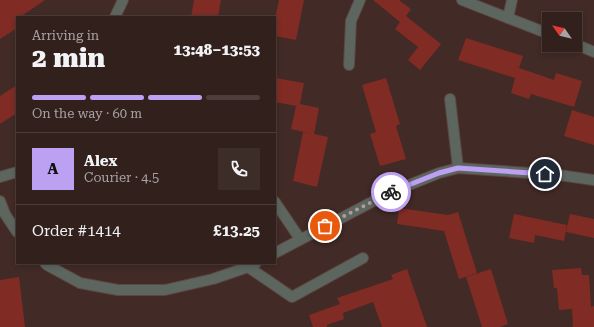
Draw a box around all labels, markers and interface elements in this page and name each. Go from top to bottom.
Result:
north arrow [542,12,582,52]
map controls [542,12,582,52]
text: Arriving in [32,28,99,43]
text: 13:48–13:53 [174,41,260,59]
text: 2 min [32,43,105,73]
text: On the way · 60 m [32,106,142,121]
button: phone [218,148,260,190]
text: Alex [84,152,117,170]
pin [528,157,562,191]
text: A [48,160,58,178]
icon: home [534,163,556,185]
text: Courier · 4.5 [84,170,159,185]
courier [371,172,411,212]
icon: bike [380,181,402,203]
pin [308,209,342,243]
icon: bag [314,215,336,237]
text: Order #1414 [32,222,121,240]
text: £13.25 [213,222,260,240]

